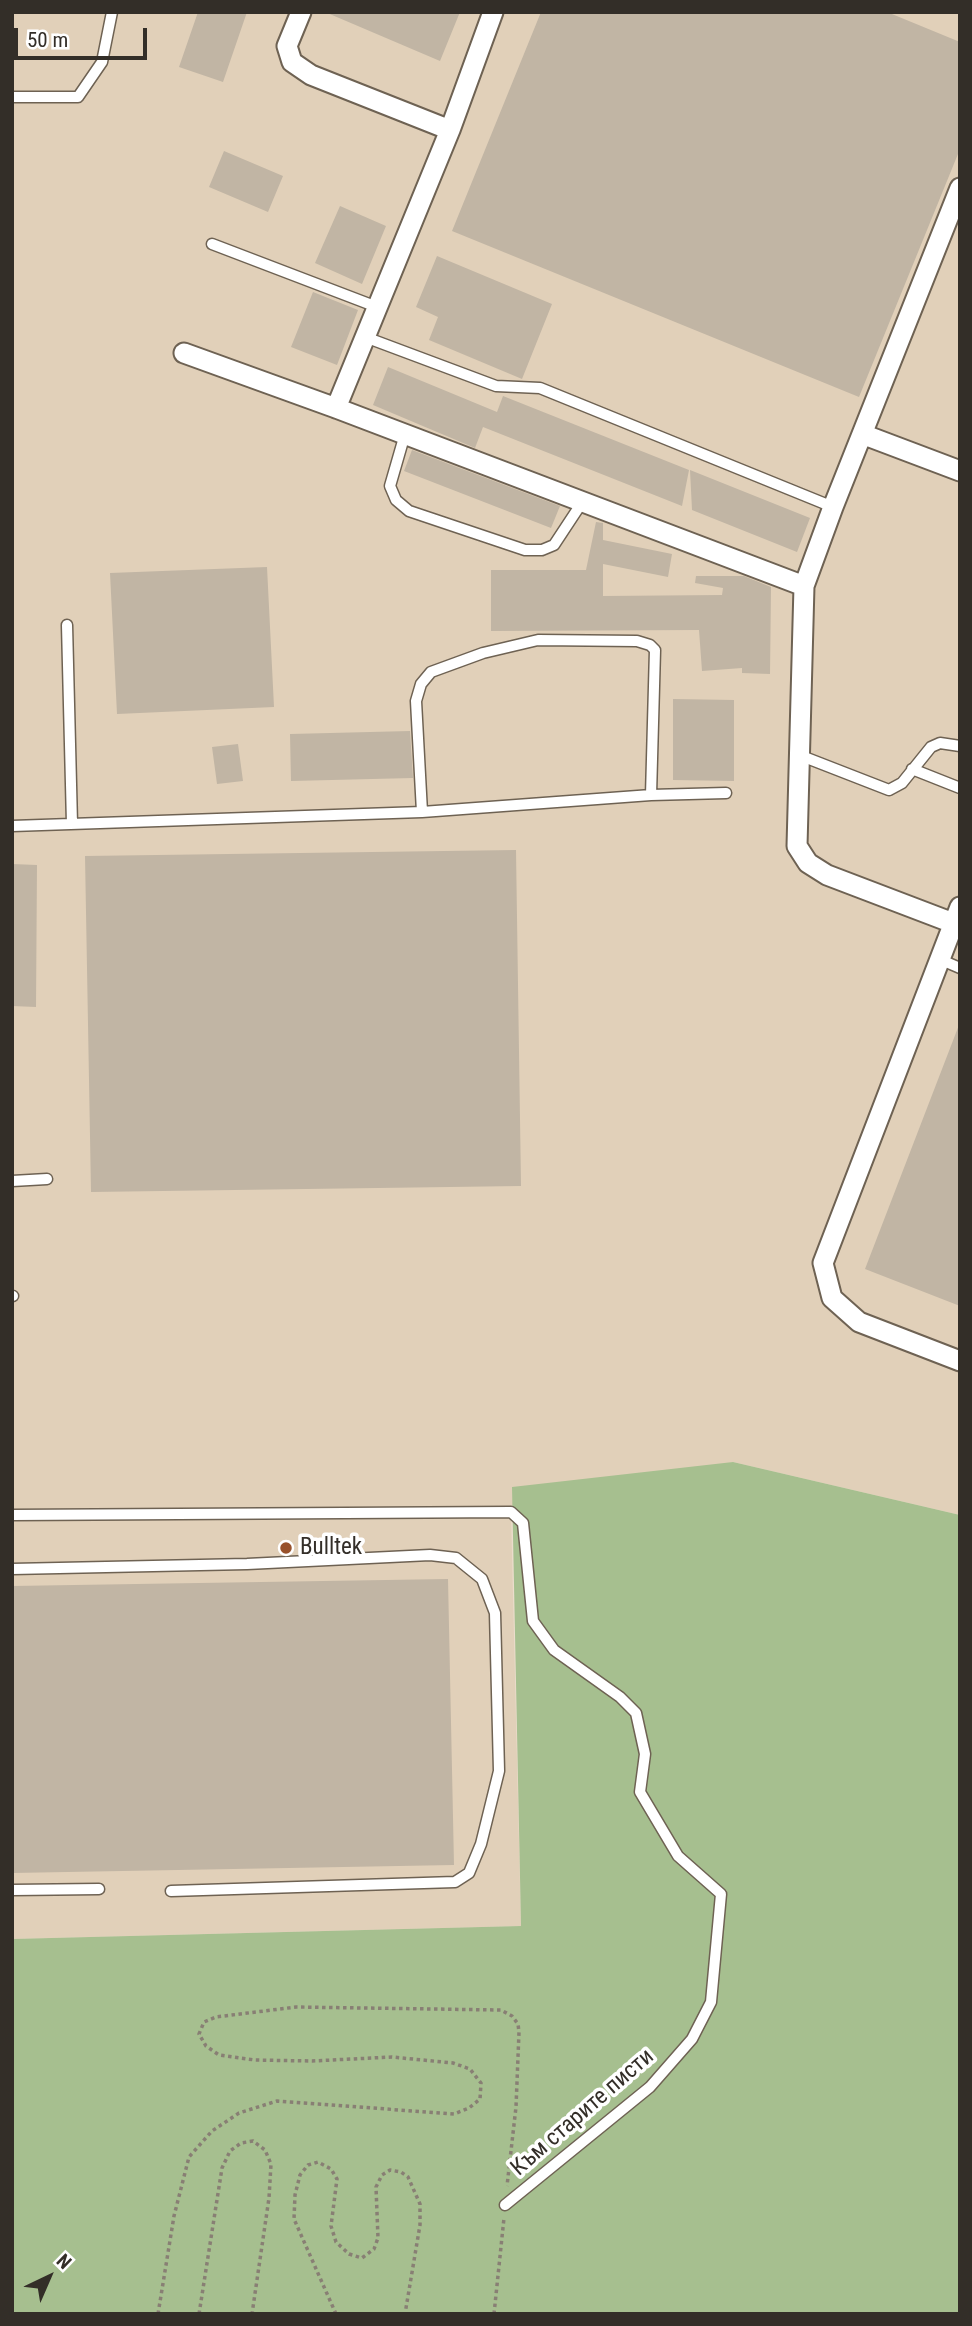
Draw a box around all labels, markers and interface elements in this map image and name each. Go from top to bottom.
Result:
scale bar [18,14,150,58]
text: 50 m [27,28,68,52]
place label: Bulltek [300,1534,362,1562]
marker: Bulltek [278,1540,294,1556]
street label: Към старите писти [506,2043,660,2183]
north arrow [14,2242,84,2312]
text: N [52,2249,76,2274]

